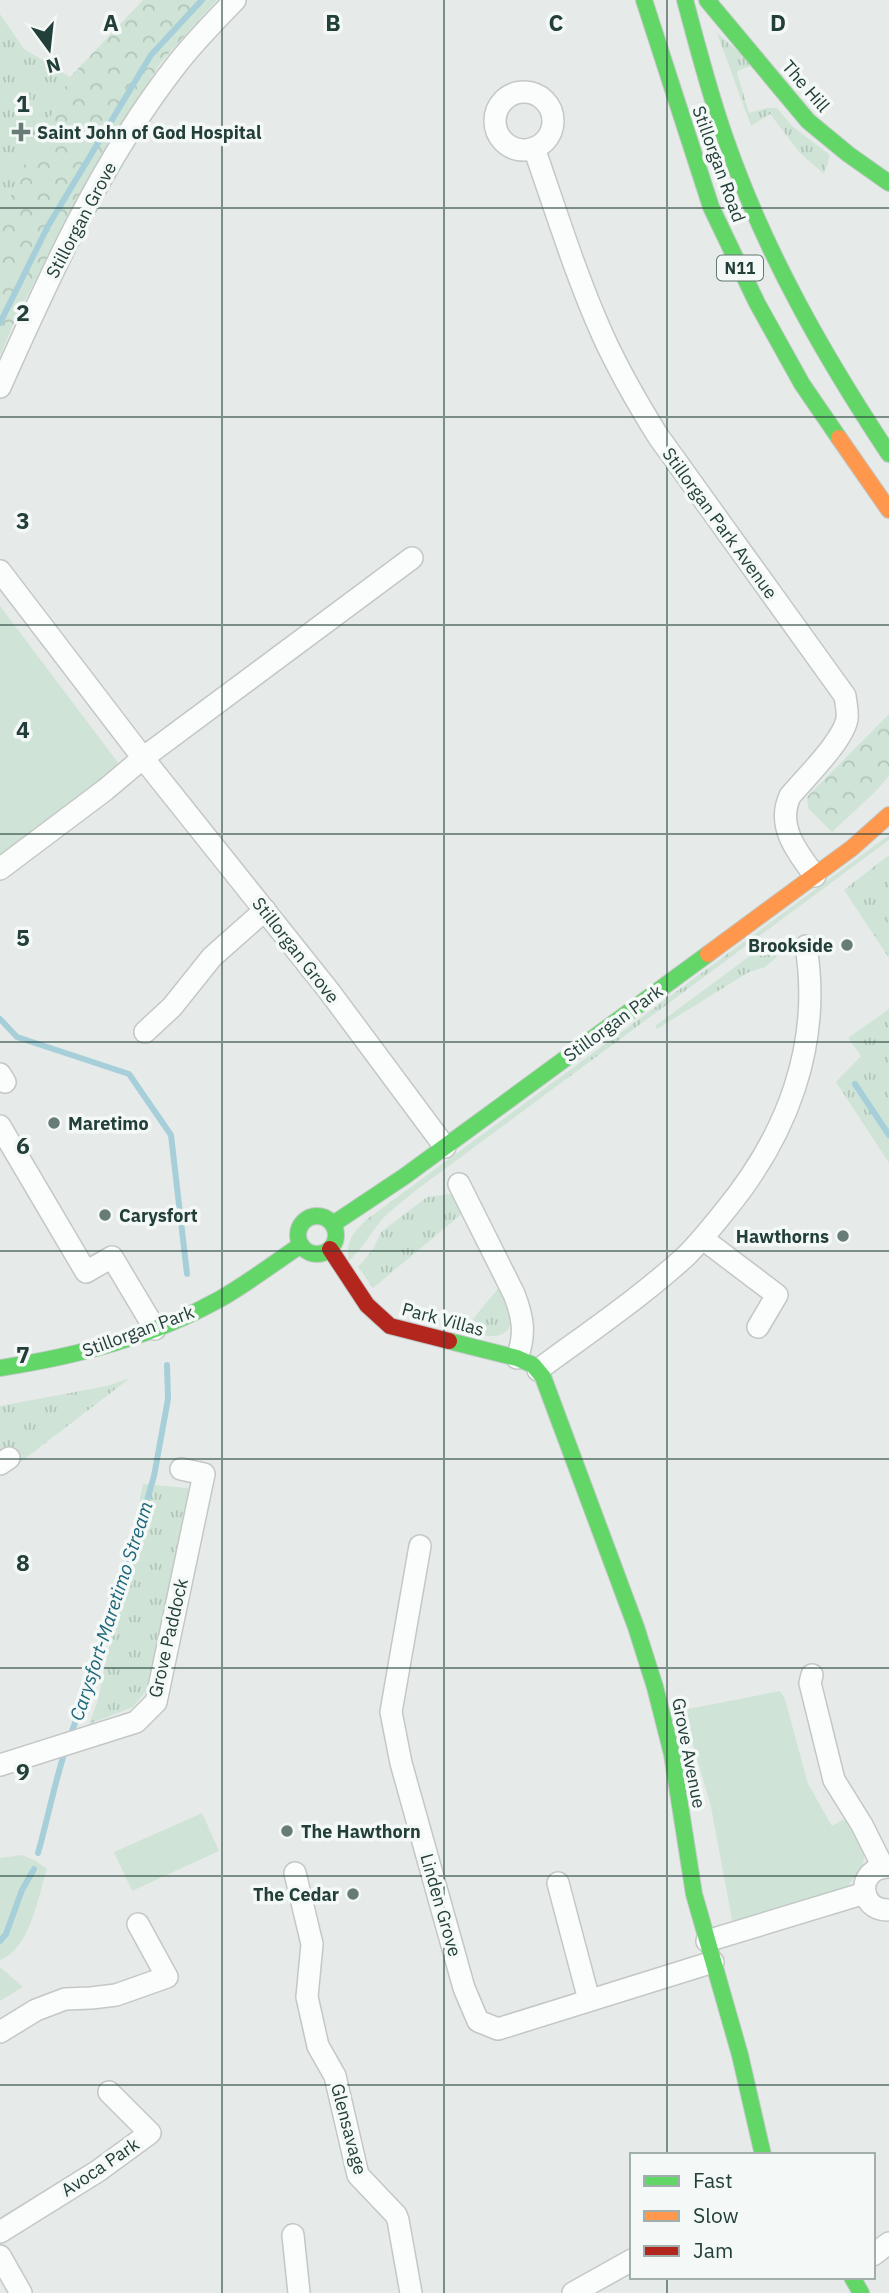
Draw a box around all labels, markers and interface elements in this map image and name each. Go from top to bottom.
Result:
text: A [103,7,119,37]
text: B [325,7,341,37]
text: C [549,7,564,37]
text: D [770,7,786,37]
north arrow [14,14,84,84]
text: N [44,52,63,79]
street label: The Hill [777,55,835,117]
text: 1 [16,88,30,118]
street label: Stillorgan Road [687,103,751,225]
place label: Saint John of God Hospital [37,121,262,144]
marker: Saint John of God Hospital [11,122,31,142]
street label: Stillorgan Grove [41,158,121,282]
road number: N11 [717,256,763,280]
text: 2 [16,297,30,327]
street label: Stillorgan Park Avenue [657,443,783,603]
text: 3 [16,505,30,535]
text: 4 [16,714,30,744]
street label: Stillorgan Grove [247,892,345,1008]
text: 5 [16,922,30,952]
place label: Brookside [748,934,833,957]
marker: Brookside [839,937,855,953]
street label: Stillorgan Park [559,979,668,1067]
place label: Maretimo [68,1112,149,1135]
marker: Maretimo [46,1115,62,1131]
text: 6 [16,1130,30,1160]
place label: Carysfort [119,1204,198,1227]
marker: Carysfort [97,1207,113,1223]
place label: Hawthorns [736,1225,829,1248]
marker: Hawthorns [835,1228,851,1244]
street label: Park Villas [399,1297,487,1341]
street label: Stillorgan Park [79,1300,197,1362]
text: 7 [16,1339,30,1369]
water label: Carysfort-Maretimo Stream [64,1498,158,1724]
text: 8 [16,1547,30,1577]
street label: Grove Paddock [143,1576,193,1700]
street label: Grove Avenue [667,1696,711,1810]
text: 9 [16,1756,30,1786]
place label: The Hawthorn [301,1820,421,1843]
marker: The Hawthorn [279,1823,295,1839]
street label: Linden Grove [415,1851,467,1959]
place label: The Cedar [253,1883,339,1906]
marker: The Cedar [345,1886,361,1902]
street label: Glensavage [326,2081,372,2177]
street label: Avoca Park [57,2132,144,2202]
legend [630,2153,875,2279]
text: Fast [693,2166,733,2194]
text: Slow [693,2201,739,2229]
text: Jam [693,2236,733,2264]

